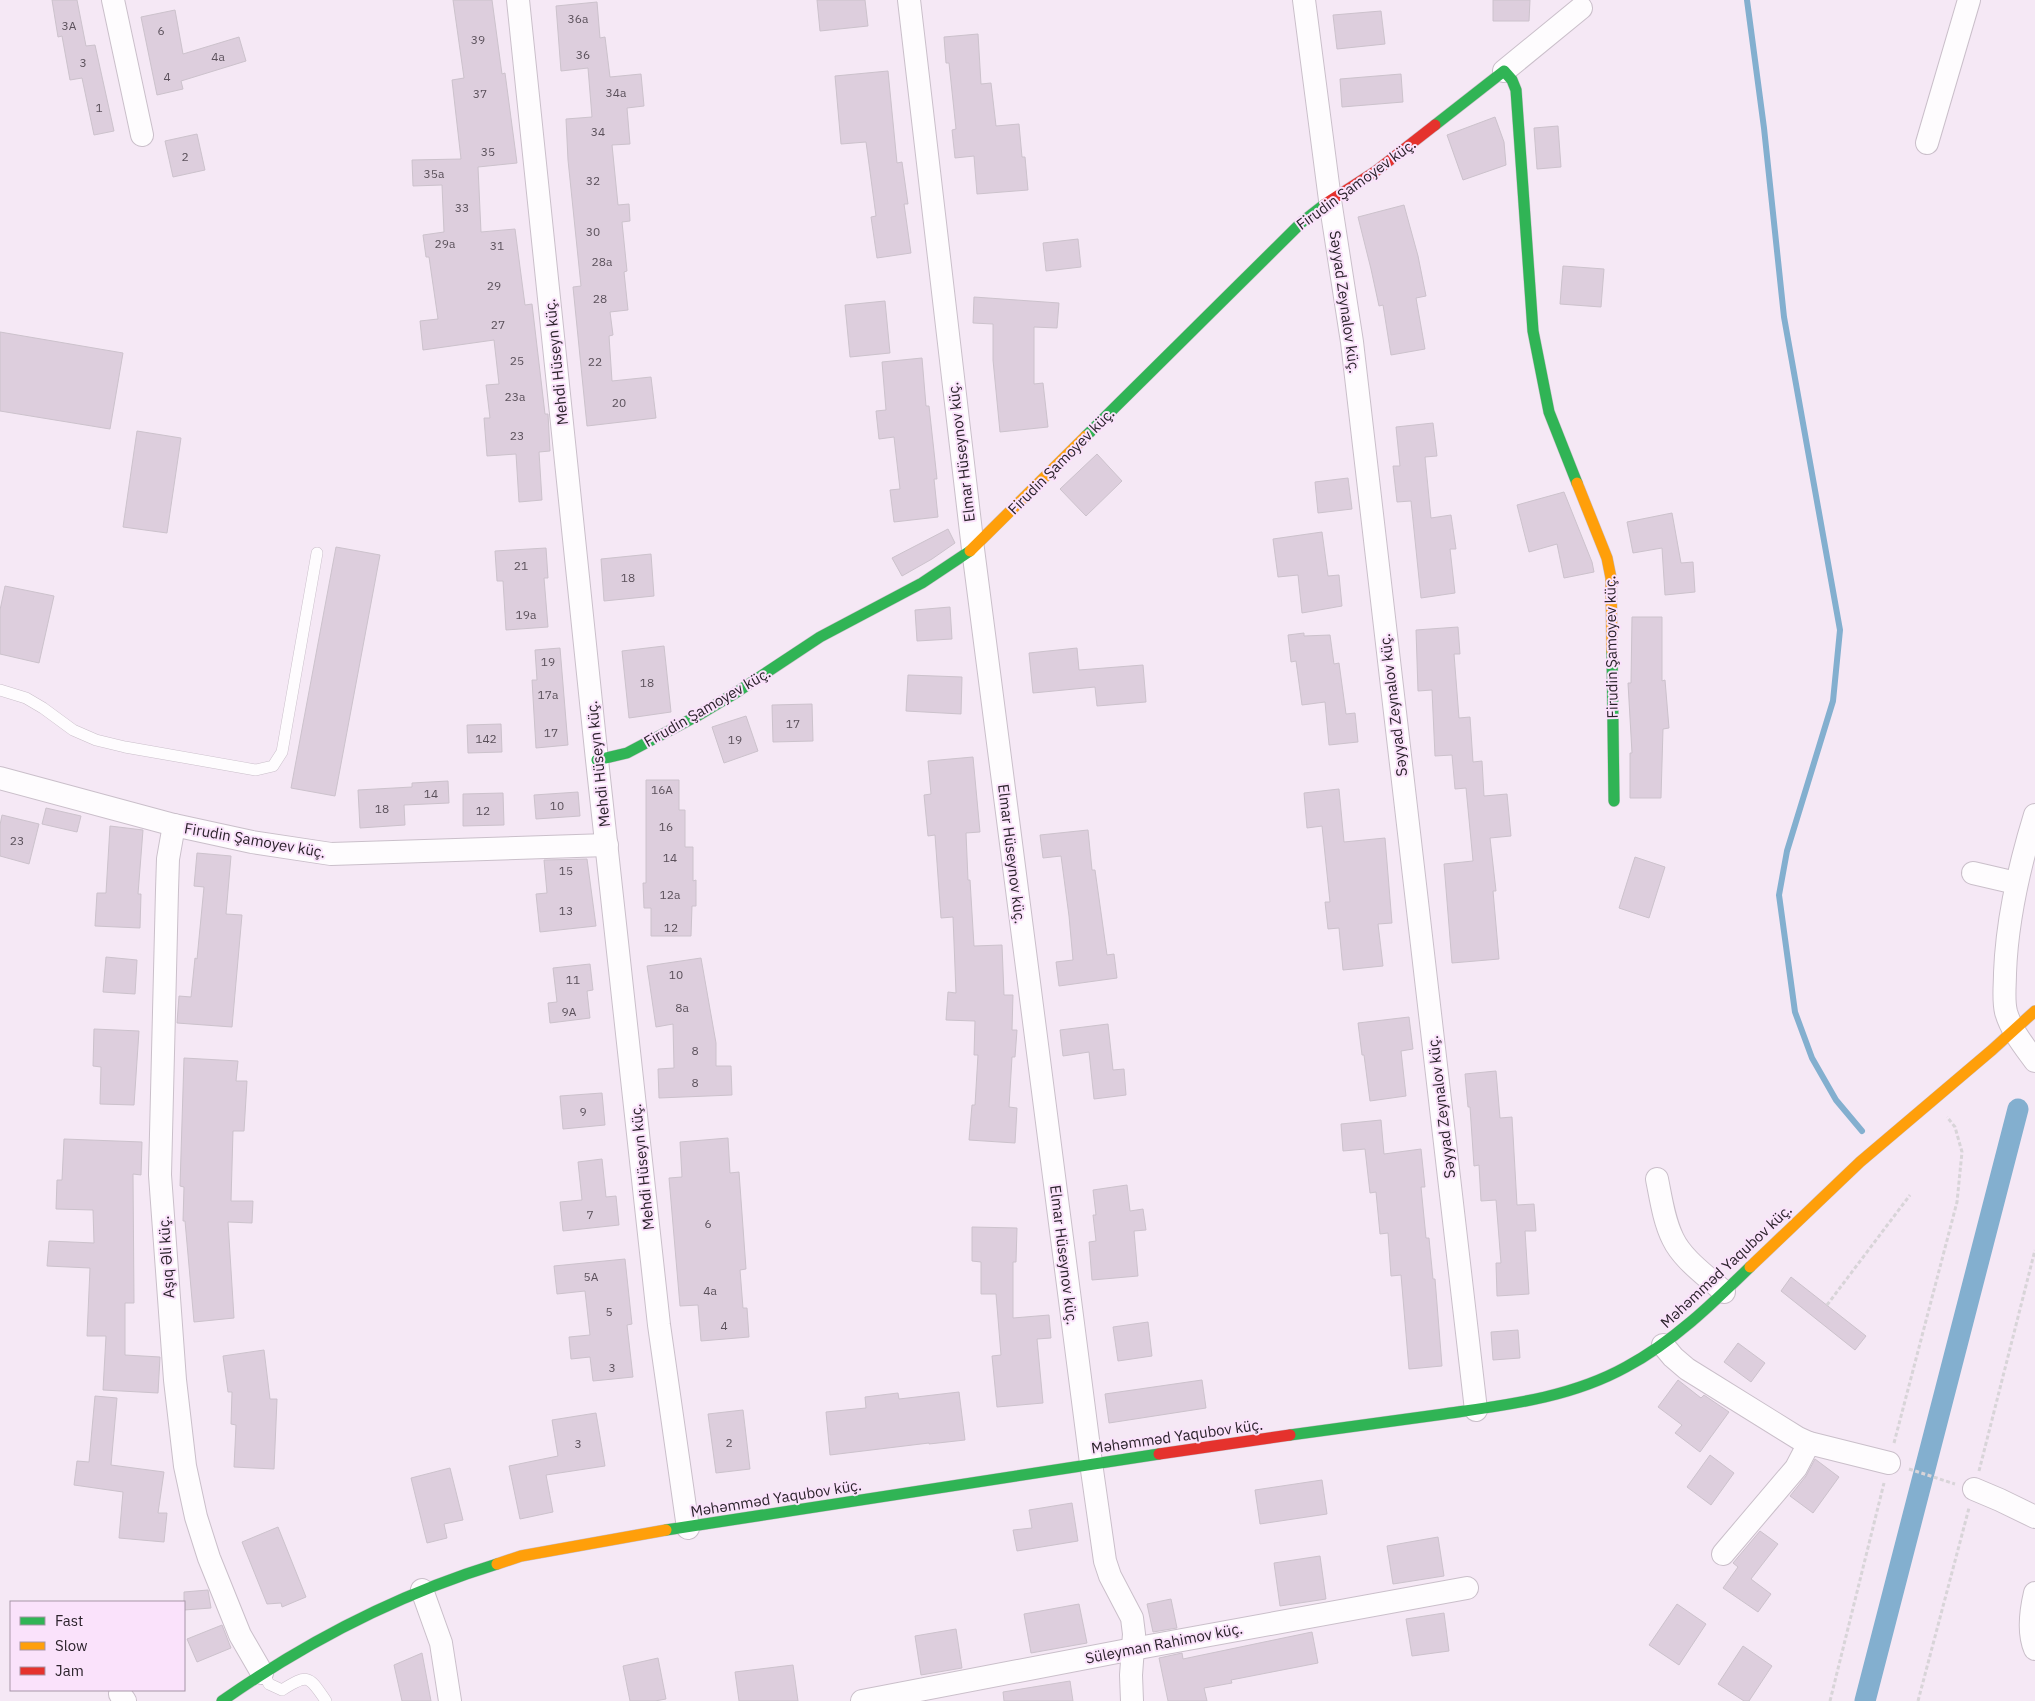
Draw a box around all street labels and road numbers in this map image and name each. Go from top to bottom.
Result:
street label: Firudin Şamoyev küç. [1293,134,1419,234]
street label: Səyyad Zeynalov küç. [1326,229,1364,375]
street label: Mehdi Hüseyn küç. [540,298,572,426]
street label: Elmar Hüseynov küç. [943,381,979,523]
street label: Firudin Şamoyev küç. [1004,404,1118,518]
street label: Firudin Şamoyev küç. [1600,575,1622,719]
street label: Səyyad Zeynalov küç. [1375,632,1411,778]
street label: Firudin Şamoyev küç. [640,663,774,751]
street label: Mehdi Hüseyn küç. [582,700,614,828]
street label: Elmar Hüseynov küç. [994,783,1030,925]
street label: Firudin Şamoyev küç. [183,818,327,862]
street label: Səyyad Zeynalov küç. [1423,1034,1459,1180]
street label: Mehdi Hüseyn küç. [626,1103,658,1231]
street label: Elmar Hüseynov küç. [1046,1184,1082,1326]
street label: Məhəmməd Yaqubov küç. [1656,1200,1796,1332]
street label: Aşıq Əli küç. [154,1215,178,1299]
street label: Məhəmməd Yaqubov küç. [1090,1415,1264,1457]
street label: Məhəmməd Yaqubov küç. [689,1475,863,1521]
street label: Süleyman Rahimov küç. [1084,1618,1244,1668]

